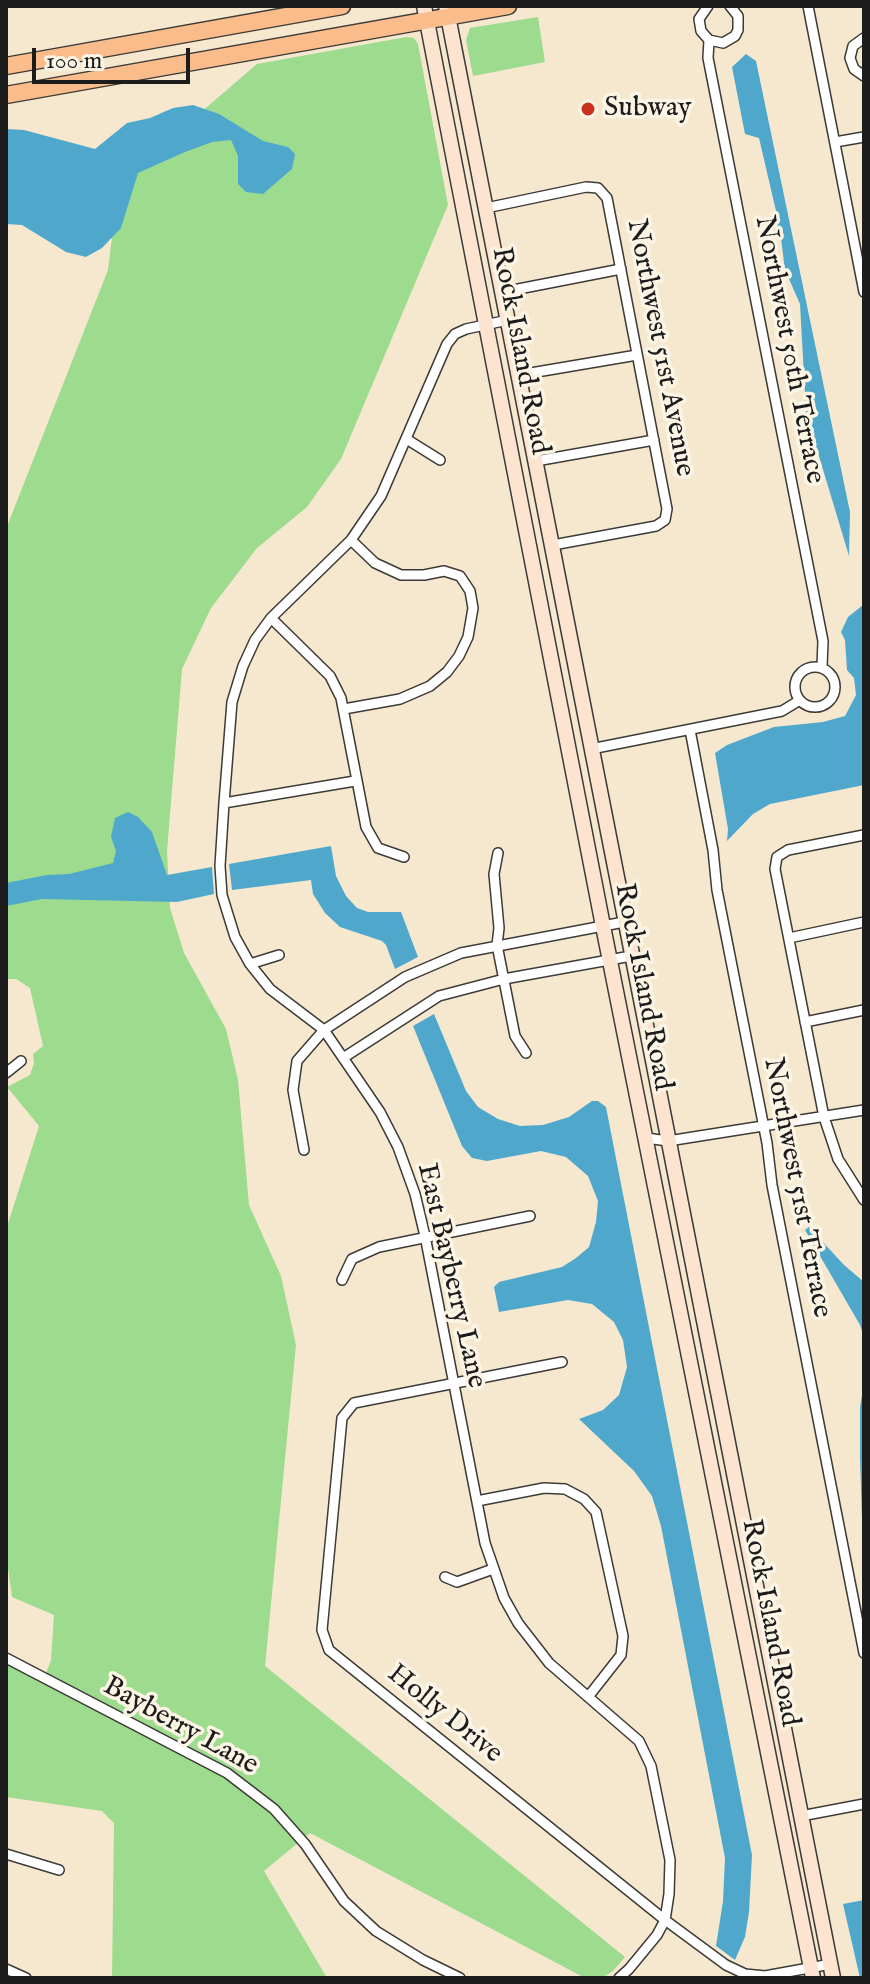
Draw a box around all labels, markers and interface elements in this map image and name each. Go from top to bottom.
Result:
scale bar [36,32,194,82]
text: 100 m [46,46,102,77]
place label: Subway [604,92,692,126]
marker: Subway [579,100,597,118]
street label: Northwest 50th Terrace [746,213,830,487]
street label: Northwest 51st Avenue [618,217,700,479]
street label: Rock Island Road [482,245,556,457]
street label: Rock Island Road [605,881,679,1093]
street label: Northwest 51st Terrace [754,1055,838,1321]
street label: East Bayberry Lane [408,1161,492,1391]
street label: Rock Island Road [732,1517,806,1729]
street label: Holly Drive [380,1658,508,1772]
street label: Bayberry Lane [97,1671,263,1783]

